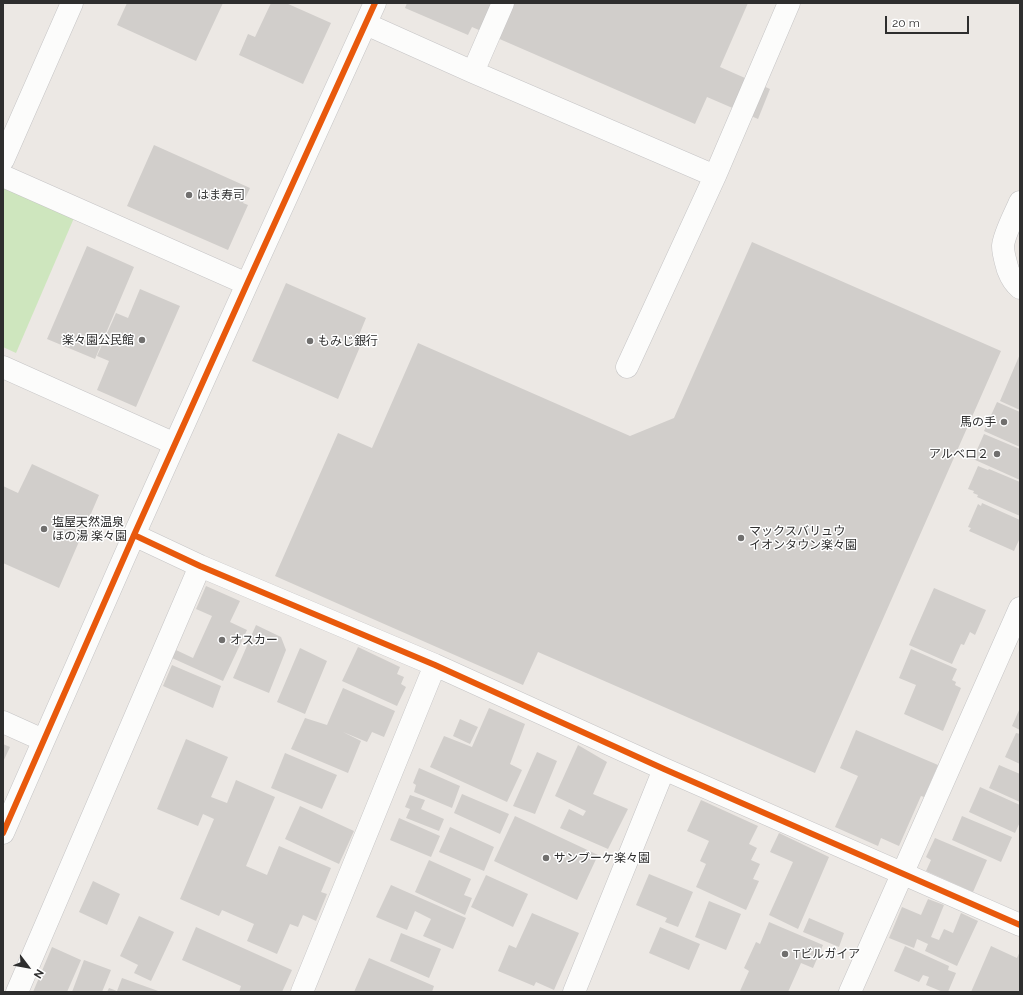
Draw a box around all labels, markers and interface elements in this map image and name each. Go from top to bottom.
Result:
scale bar [887,8,971,34]
text: 20 m [892,16,920,30]
place label: はま寿司 [197,188,245,202]
marker: はま寿司 [184,190,194,200]
place label: 楽々園公民館 [62,333,134,347]
place label: もみじ銀行 [318,334,378,348]
marker: 楽々園公民館 [137,335,147,345]
marker: もみじ銀行 [305,336,315,346]
place label: 馬の手 [960,415,996,429]
marker: 馬の手 [999,417,1009,427]
place label: アルベロ２ [929,447,989,461]
marker: アルベロ２ [992,449,1002,459]
place label: 塩屋天然温泉 ほの湯 楽々園 [52,515,127,543]
marker: 塩屋天然温泉 ほの湯 楽々園 [39,524,49,534]
place label: マックスバリュウ イオンタウン楽々園 [749,524,857,552]
marker: マックスバリュウ イオンタウン楽々園 [736,533,746,543]
place label: オスカー [230,633,278,647]
marker: オスカー [217,635,227,645]
place label: サンブーケ楽々園 [554,851,650,865]
marker: サンブーケ楽々園 [541,853,551,863]
north arrow [8,947,48,987]
place label: Tビルガイア [793,947,860,961]
marker: Tビルガイア [780,949,790,959]
text: N [31,967,46,981]

